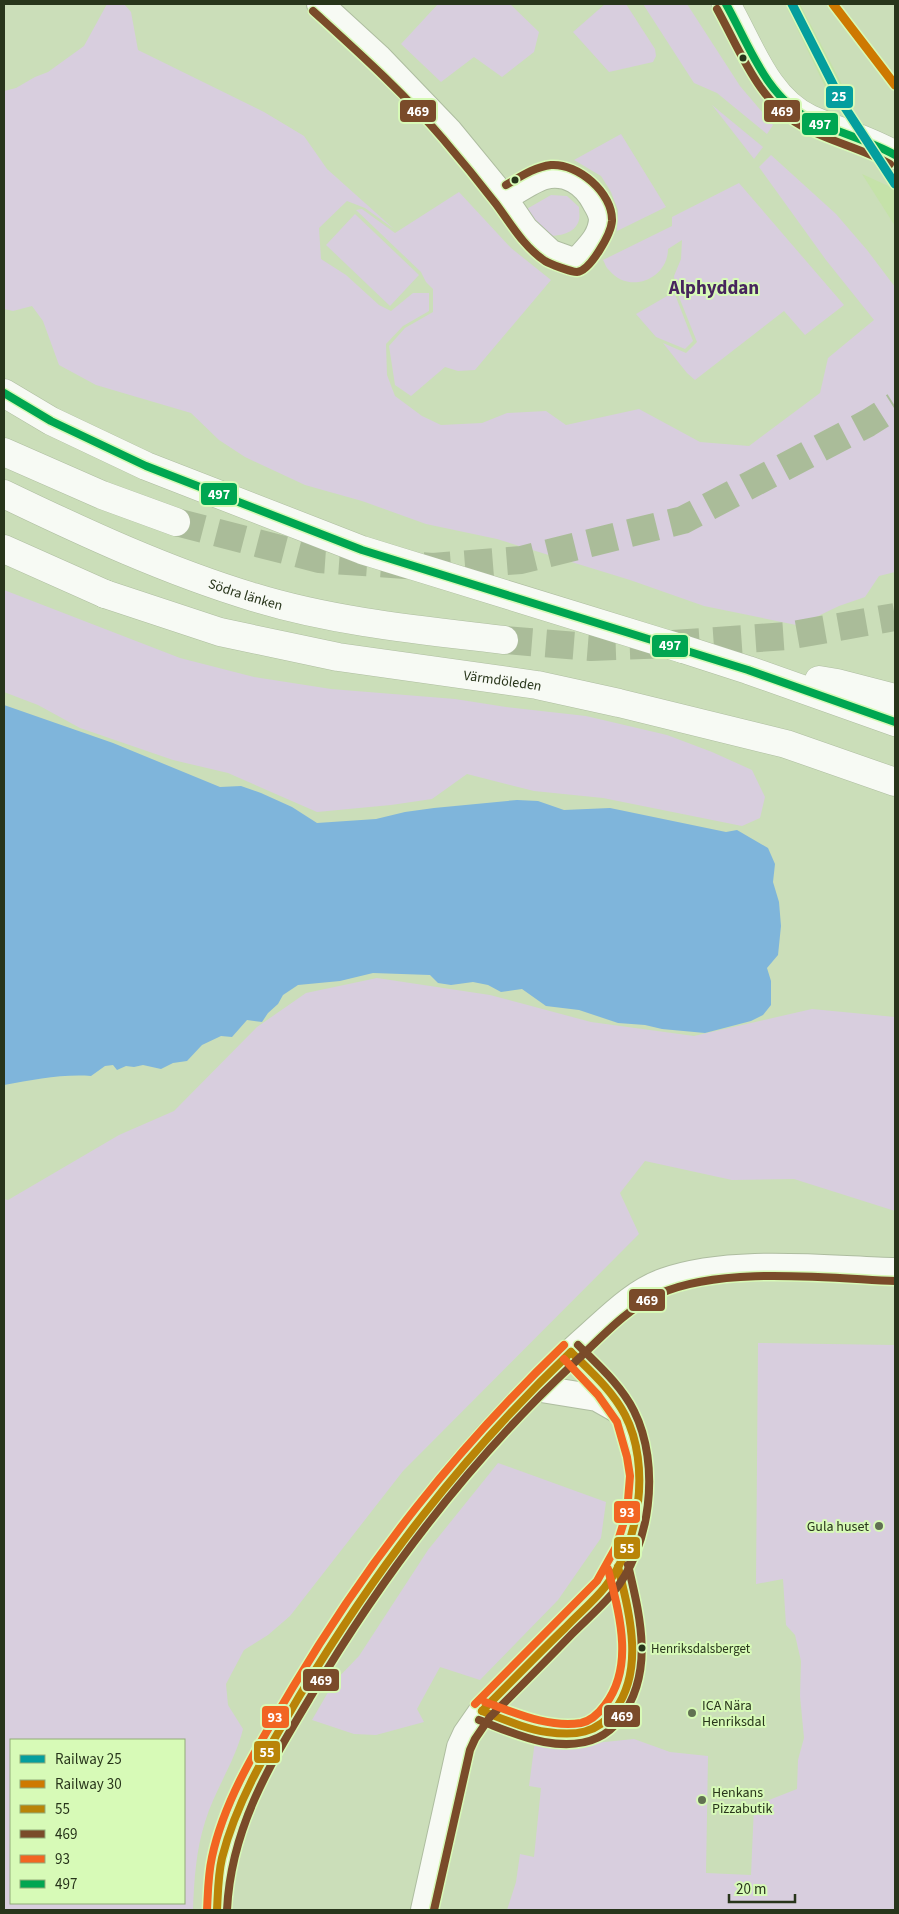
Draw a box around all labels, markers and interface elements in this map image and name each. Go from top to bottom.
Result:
unlabelled marker [738,53,748,63]
line badge: 25 [825,85,854,109]
text: 25 [832,87,846,107]
line badge: 469 [399,99,437,123]
line badge: 469 [763,99,801,123]
text: 469 [407,102,429,122]
text: 469 [771,102,793,122]
line badge: 497 [801,112,839,136]
text: 497 [809,115,831,135]
unlabelled marker [510,175,520,185]
district label: Alphyddan [668,275,759,302]
line badge: 497 [200,482,238,506]
text: 497 [208,485,230,505]
street label: Södra länken [205,574,285,616]
line badge: 497 [651,634,689,658]
text: 497 [659,636,681,656]
street label: Värmdöleden [462,666,544,697]
line badge: 469 [628,1288,666,1312]
text: 469 [636,1291,658,1311]
line badge: 93 [613,1500,641,1524]
text: 93 [620,1503,634,1523]
place label: Gula huset [807,1517,869,1537]
marker: Gula huset [873,1520,885,1532]
line badge: 55 [613,1536,641,1560]
text: 55 [620,1539,634,1559]
place label: Henriksdalsberget [651,1640,751,1658]
marker: Henriksdalsberget [637,1643,647,1653]
line badge: 469 [302,1668,340,1692]
text: 469 [310,1671,332,1691]
place label: ICA Nära Henriksdal [702,1696,766,1732]
line badge: 469 [603,1704,641,1728]
line badge: 93 [261,1705,290,1729]
text: 469 [611,1707,633,1727]
marker: ICA Nära Henriksdal [686,1707,698,1719]
text: 93 [268,1708,282,1728]
legend [10,1739,185,1904]
line badge: 55 [253,1740,281,1764]
text: 55 [260,1743,274,1763]
text: Railway 25 [55,1749,122,1770]
text: Railway 30 [55,1774,122,1795]
place label: Henkans Pizzabutik [712,1783,773,1819]
marker: Henkans Pizzabutik [696,1794,708,1806]
text: 55 [55,1799,70,1820]
text: 469 [55,1824,77,1845]
text: 93 [55,1849,70,1870]
scale bar [729,1872,795,1904]
text: 497 [55,1874,77,1895]
text: 20 m [736,1879,766,1900]

